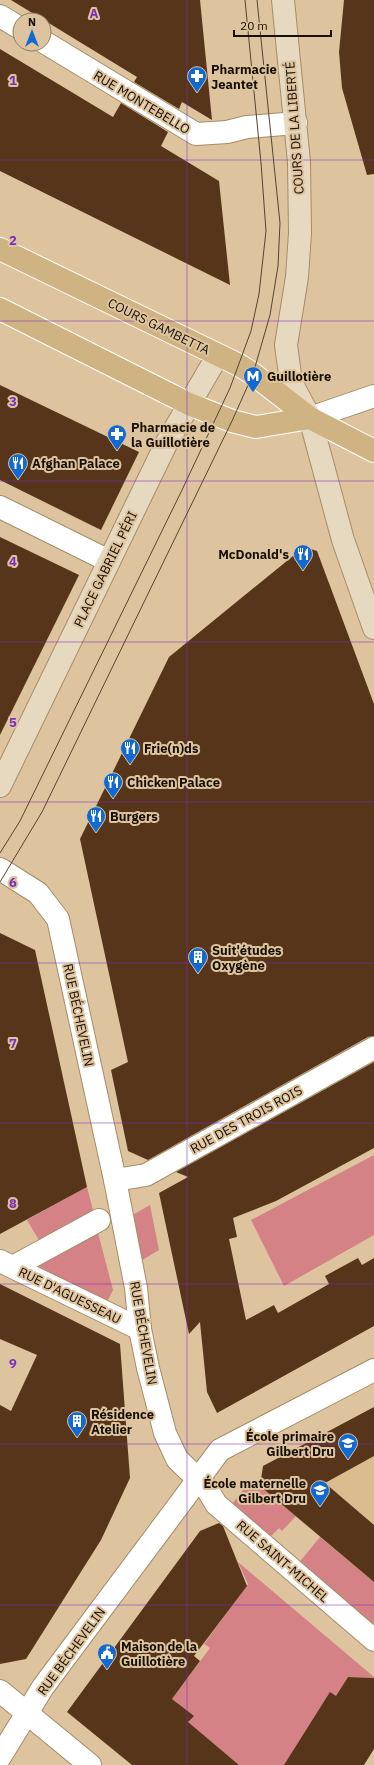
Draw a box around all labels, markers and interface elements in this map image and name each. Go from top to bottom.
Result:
text: A [90,5,99,22]
north arrow [12,12,52,52]
scale bar [234,12,331,38]
text: N [28,15,36,29]
text: 20 m [240,18,268,33]
place label: Pharmacie Jeantet [211,61,277,93]
street label: COURS DE LA LIBERTÉ [281,61,308,195]
pharmacy icon: Pharmacie Jeantet [186,65,208,93]
street label: RUE MONTEBELLO [90,67,193,138]
text: 1 [9,72,17,89]
text: 2 [9,232,17,249]
street label: COURS GAMBETTA [105,294,213,359]
metro station icon: Guillotière [242,365,264,393]
place label: Guillotière [267,368,331,385]
text: 3 [9,393,17,410]
place label: Pharmacie de la Guillotière [131,419,215,451]
pharmacy icon: Pharmacie de la Guillotière [106,423,128,451]
restaurant icon: Afghan Palace [7,452,29,480]
place label: Afghan Palace [32,455,120,472]
street label: PLACE GABRIEL PÉRI [70,508,141,630]
restaurant icon: McDonald's [292,543,314,571]
place label: McDonald's [218,546,289,563]
text: 4 [9,553,17,570]
text: 5 [9,714,17,731]
restaurant icon: Frie(n)ds [119,737,141,765]
place label: Frie(n)ds [144,740,199,757]
restaurant icon: Chicken Palace [102,771,124,799]
place label: Chicken Palace [127,774,220,791]
restaurant icon: Burgers [85,805,107,833]
place label: Burgers [110,808,158,825]
text: 6 [9,874,17,891]
place label: Suit'études Oxygène [212,942,282,974]
building icon: Suit'études Oxygène [187,946,209,974]
street label: RUE BÉCHEVELIN [59,962,98,1068]
text: 7 [9,1035,17,1052]
street label: RUE DES TROIS ROIS [187,1082,305,1157]
text: 8 [9,1195,17,1212]
street label: RUE D'AGUESSEAU [16,1263,124,1328]
street label: RUE BÉCHEVELIN [126,1280,161,1386]
text: 9 [9,1355,17,1372]
place label: Résidence Atelier [91,1406,154,1438]
building icon: Résidence Atelier [66,1410,88,1438]
place label: École primaire Gilbert Dru [246,1428,334,1460]
school or university icon: École primaire Gilbert Dru [337,1432,359,1460]
place label: École maternelle Gilbert Dru [203,1475,306,1507]
school or university icon: École maternelle Gilbert Dru [309,1479,331,1507]
street label: RUE SAINT-MICHEL [233,1517,333,1606]
street label: RUE BÉCHEVELIN [34,1604,109,1699]
place label: Maison de la Guillotière [121,1638,197,1670]
public building icon: Maison de la Guillotière [96,1642,118,1670]

